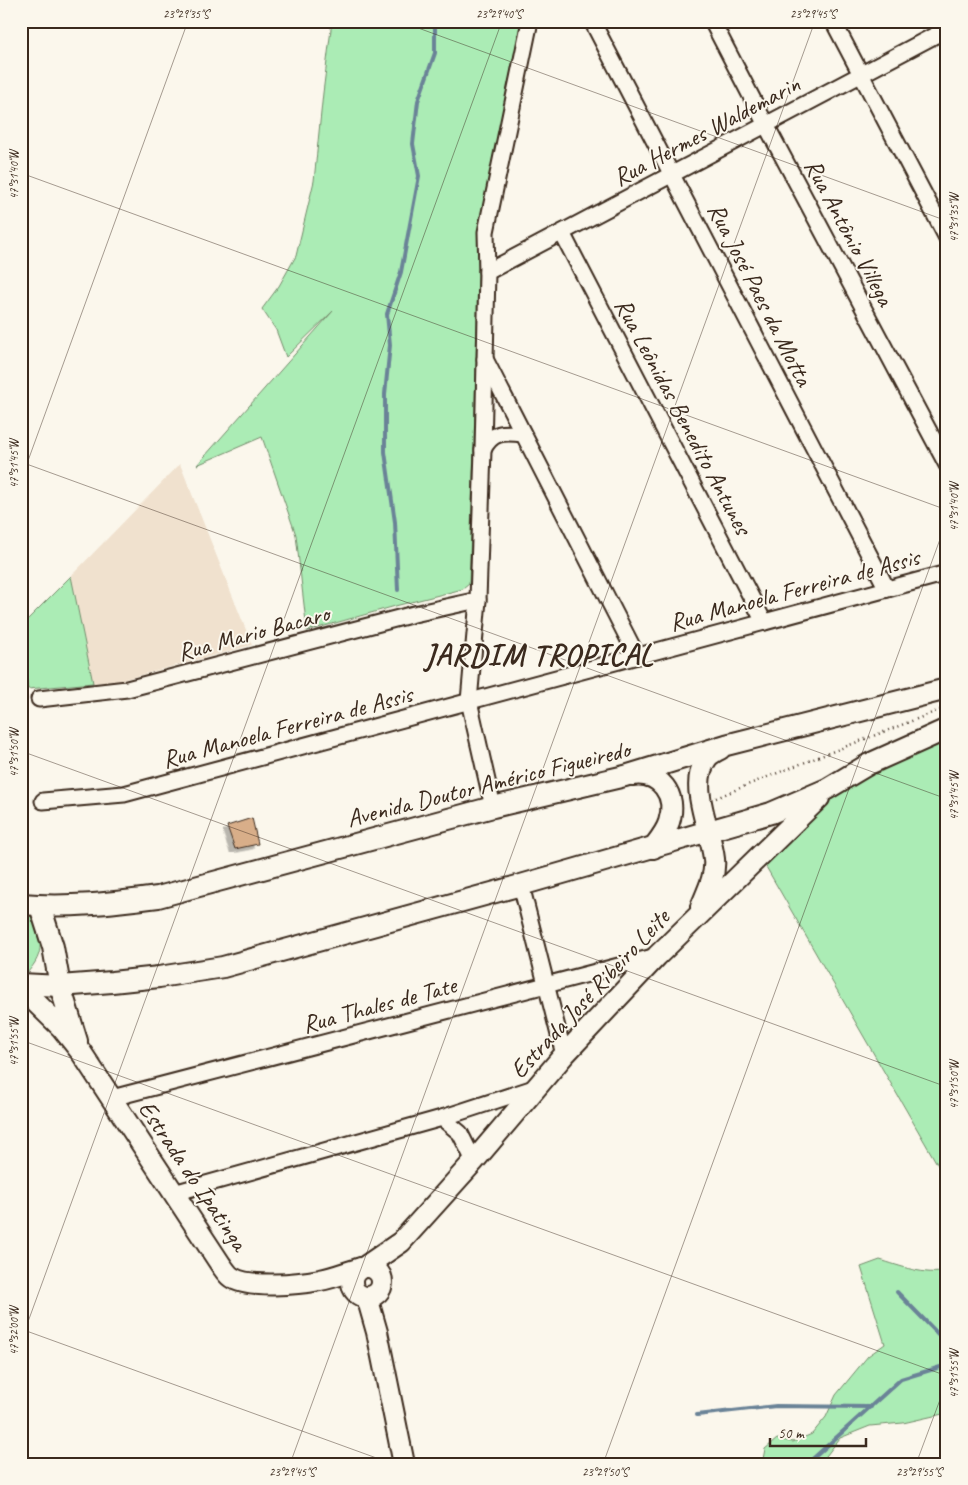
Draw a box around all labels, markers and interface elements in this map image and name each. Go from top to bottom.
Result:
text: 23°29'35"S [163,6,211,22]
text: 23°29'40"S [476,6,524,22]
text: 23°29'45"S [790,6,838,22]
street label: Rua Hermes Waldemarin [607,68,806,194]
text: 47°31'40"W [6,148,22,199]
street label: Rua Antônio Villega [797,154,902,313]
text: 47°31'35"W [946,191,962,242]
street label: Rua José Paes da Motta [700,198,821,393]
street label: Rua Leônidas Benedito Antunes [607,293,760,542]
text: 47°31'45"W [6,437,22,488]
text: 47°31'40"W [946,480,962,531]
street label: Rua Manoela Ferreira de Assis [666,541,925,639]
street label: Rua Mario Bacaro [174,597,336,669]
district label: JARDIM TROPICAL [423,636,653,674]
street label: Rua Manoela Ferreira de Assis [159,678,418,776]
text: 47°31'50"W [6,726,22,777]
street label: Avenida Doutor Américo Figueiredo [343,733,636,835]
text: 47°31'45"W [946,769,962,820]
street label: Estrada José Ribeiro Leite [503,901,678,1085]
street label: Rua Thales de Tate [299,969,461,1041]
text: 47°31'55"W [6,1015,22,1066]
text: 47°31'50"W [946,1058,962,1109]
street label: Estrada do Ipatinga [131,1094,257,1259]
text: 47°32'00"W [6,1304,22,1355]
text: 47°31'55"W [946,1347,962,1398]
scale bar [770,1415,867,1447]
text: 50 m [778,1424,805,1443]
text: 23°29'45"S [269,1464,317,1480]
text: 23°29'50"S [582,1464,630,1480]
text: 23°29'55"S [896,1464,944,1480]

